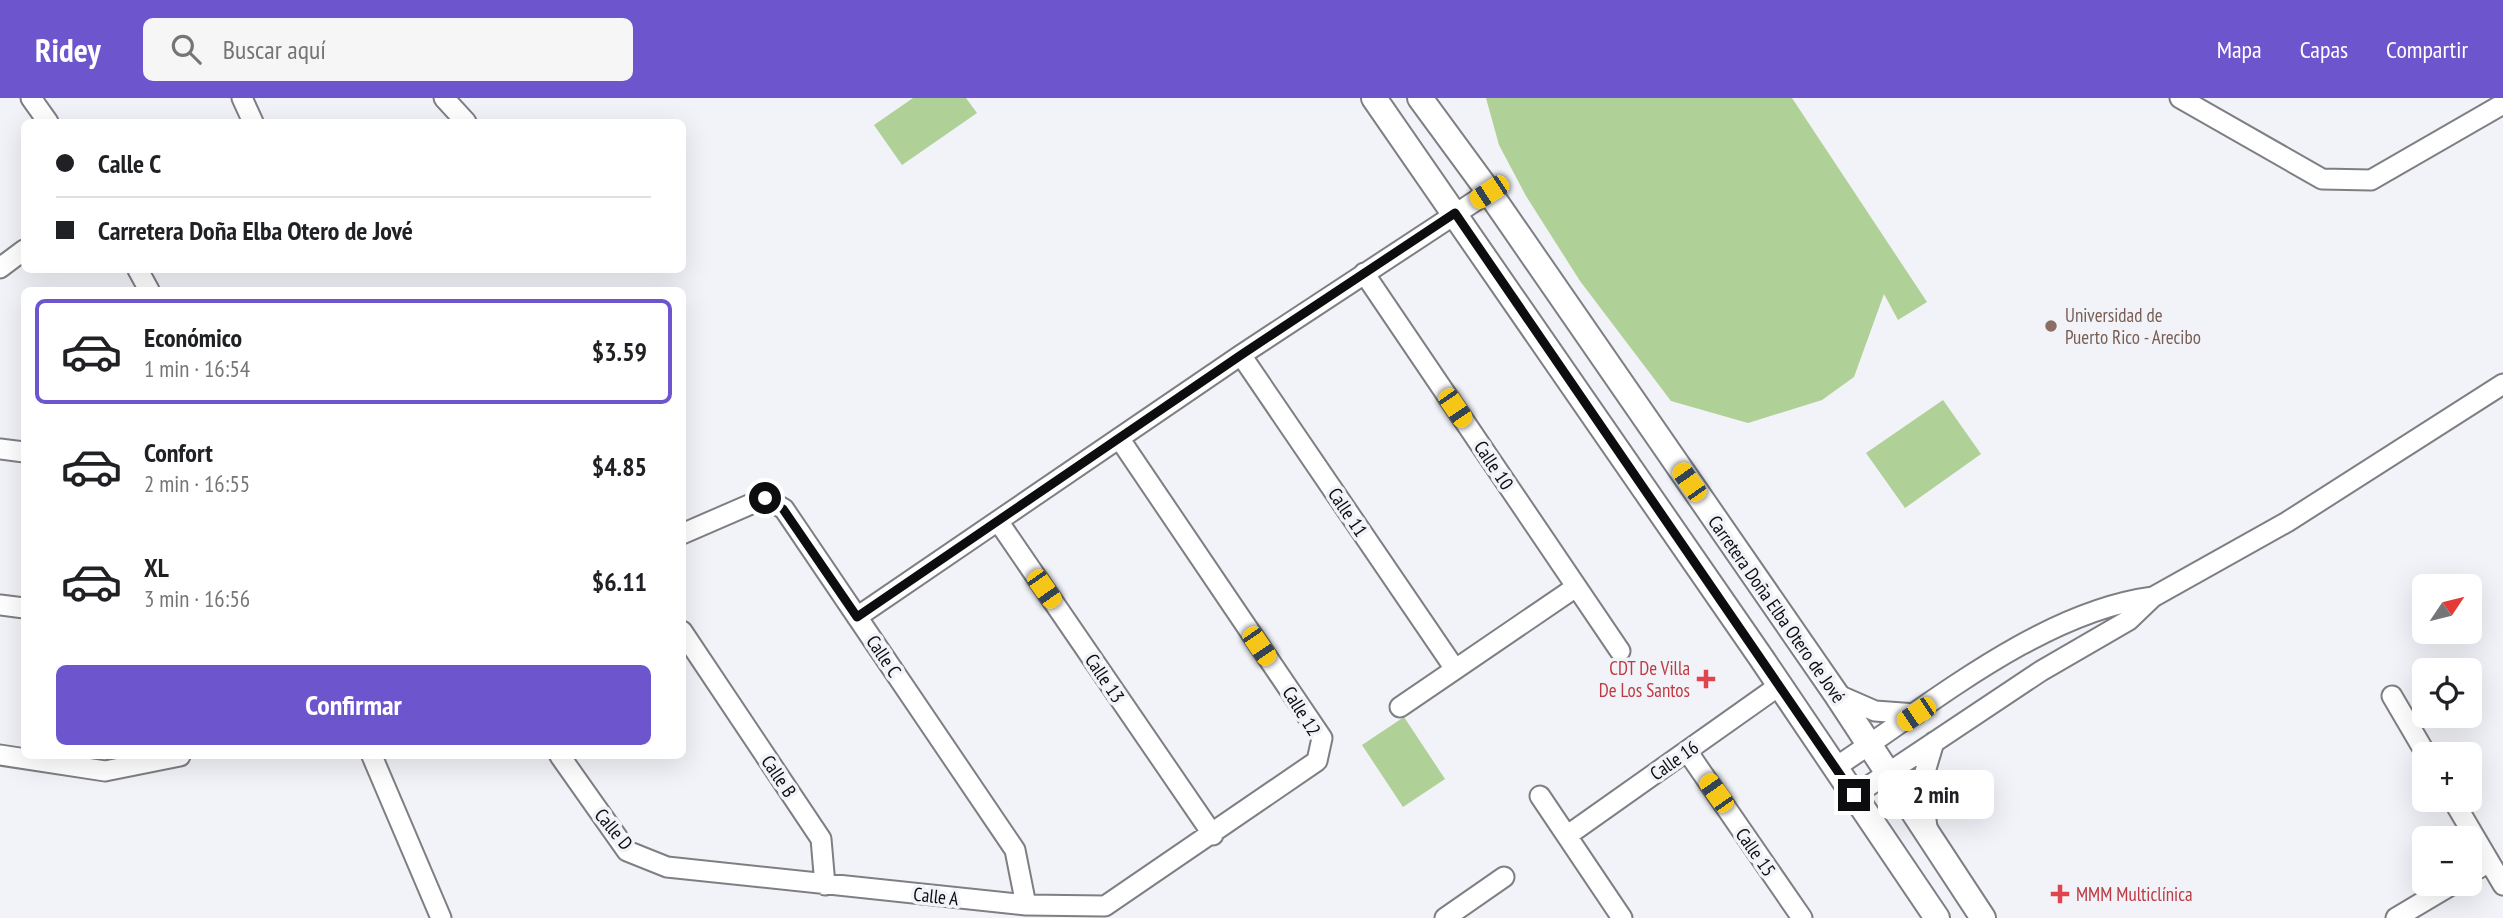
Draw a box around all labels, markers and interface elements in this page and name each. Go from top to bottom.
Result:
search box [143,18,633,81]
text: Ridey [35,28,101,71]
icon: search [167,30,205,68]
text: Buscar aquí [223,33,326,66]
text: Mapa [2217,34,2262,65]
text: Capas [2300,34,2348,65]
text: Compartir [2386,34,2468,65]
text: Calle C [98,147,161,180]
car [1466,172,1513,212]
text: Carretera Doña Elba Otero de Jové [98,214,413,247]
place label: Universidad de Puerto Rico - Arecibo [2065,303,2201,349]
marker: Universidad de Puerto Rico - Arecibo [2043,318,2059,334]
icon: car [60,320,123,383]
text: Económico [144,321,242,354]
text: $3.59 [592,335,647,368]
text: 1 min · 16:54 [144,354,250,383]
car [1435,385,1476,431]
icon: car [60,435,123,498]
text: Confort [144,436,213,469]
street label: Calle 10 [1469,436,1519,494]
text: $4.85 [592,450,647,483]
car [1669,459,1710,505]
text: 2 min · 16:55 [144,469,250,498]
route start [749,482,781,514]
street label: Calle 11 [1323,483,1373,541]
street label: Carretera Doña Elba Otero de Jové [1703,511,1851,707]
icon: car [60,550,123,613]
text: XL [144,551,169,584]
text: $6.11 [592,565,647,598]
car [1024,566,1065,612]
north arrow [2412,574,2482,644]
map controls [2412,574,2482,896]
text: 3 min · 16:56 [144,584,250,613]
car [1239,623,1280,669]
street label: Calle C [861,630,907,682]
street label: Calle 13 [1080,649,1130,707]
place label: CDT De Villa De Los Santos [1599,656,1690,702]
button: locate [2412,658,2482,728]
button: Confirmar [56,665,651,745]
marker: CDT De Villa De Los Santos [1696,669,1716,689]
street label: Calle 12 [1278,682,1326,740]
car [1893,694,1940,734]
street label: Calle 16 [1645,735,1703,785]
button: + [2412,742,2482,812]
street label: Calle B [756,750,802,802]
car [1696,770,1737,816]
callout: 2 min [1878,770,1994,820]
route end [1838,779,1870,811]
text: 2 min [1913,780,1959,809]
street label: Calle D [590,803,638,855]
street label: Calle 15 [1731,823,1781,881]
button: − [2412,826,2482,896]
street label: Calle A [912,882,960,910]
place label: MMM Multiclínica [2076,882,2193,906]
marker: MMM Multiclínica [2050,884,2070,904]

